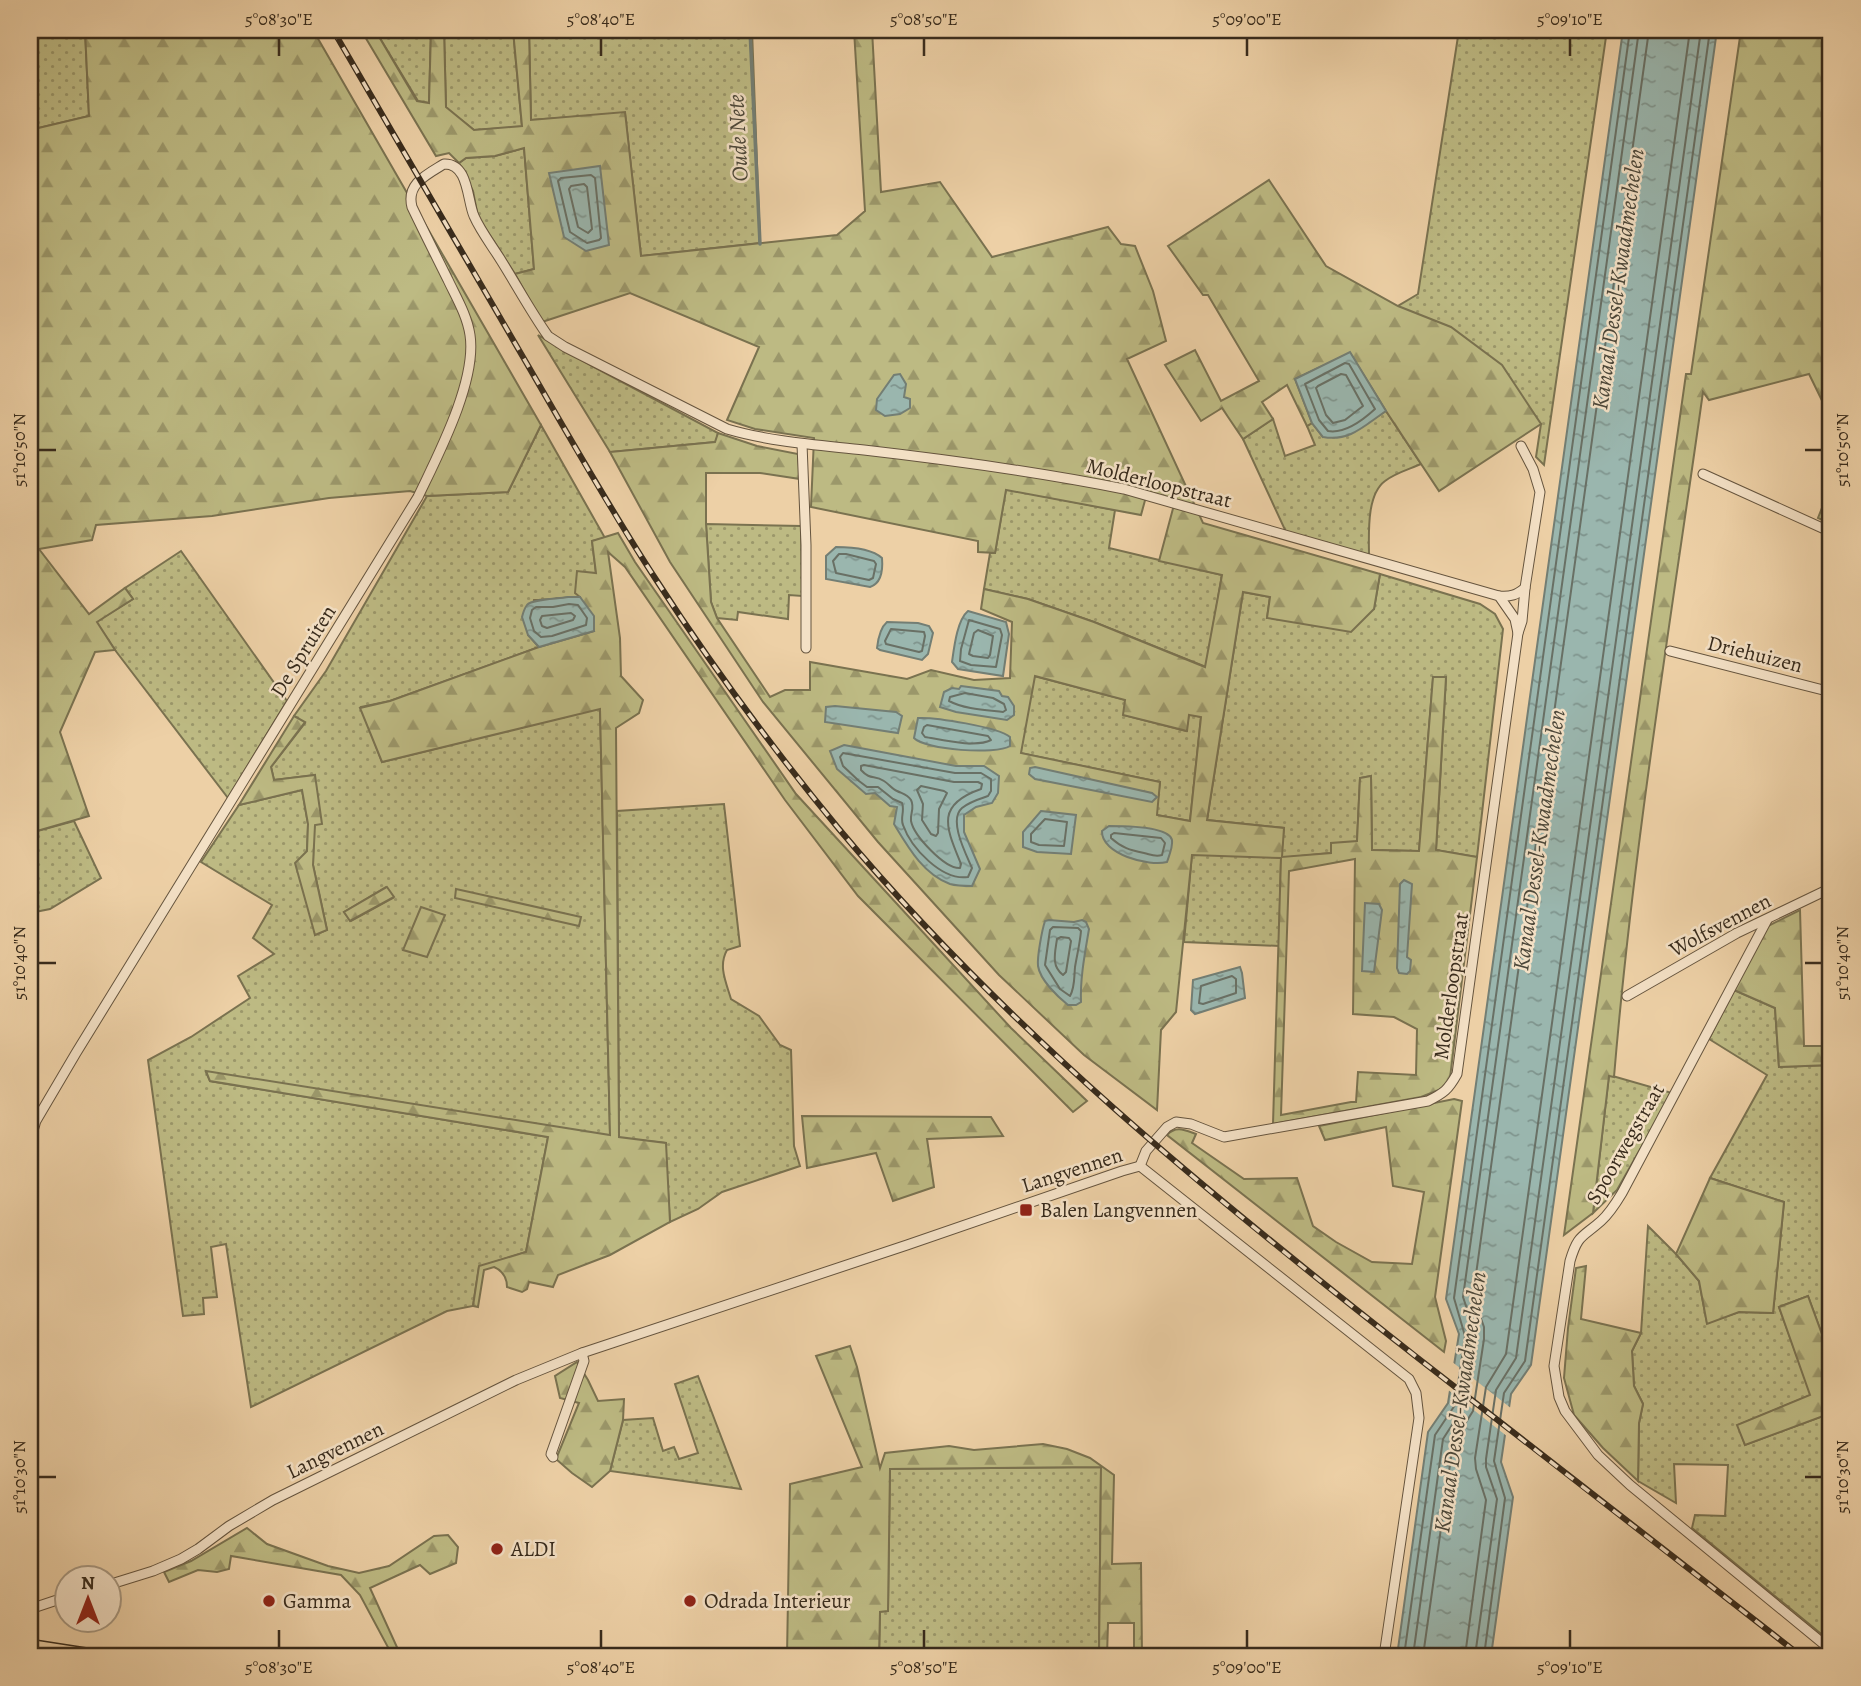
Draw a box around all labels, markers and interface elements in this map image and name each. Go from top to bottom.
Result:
text: 5°08'30"E [245,7,313,31]
text: 5°08'40"E [567,7,635,31]
text: 5°08'50"E [890,7,958,31]
text: 5°09'00"E [1212,7,1282,31]
text: 5°09'10"E [1537,7,1603,31]
water label: Oude Nete [720,93,756,183]
water label: Kanaal Dessel-Kwaadmechelen [1584,146,1652,412]
text: 51°10'50"N [7,413,31,487]
text: 51°10'50"N [1830,413,1854,487]
street label: Molderloopstraat [1084,451,1235,515]
street label: De Spruiten [264,600,342,702]
street label: Driehuizen [1704,629,1806,679]
water label: Kanaal Dessel-Kwaadmechelen [1505,707,1573,973]
street label: Wolfsvennen [1663,887,1776,964]
street label: Molderloopstraat [1427,910,1475,1061]
text: 51°10'40"N [7,926,31,1000]
text: 51°10'40"N [1830,926,1854,1000]
street label: Spoorwegstraat [1579,1078,1671,1210]
street label: Langvennen [1018,1140,1126,1200]
place label: Balen Langvennen [1040,1196,1197,1224]
marker: Balen Langvennen [1018,1202,1034,1218]
water label: Kanaal Dessel-Kwaadmechelen [1426,1269,1494,1535]
street label: Langvennen [282,1414,388,1486]
text: 51°10'30"N [7,1440,31,1514]
text: 51°10'30"N [1830,1440,1854,1514]
place label: ALDI [510,1535,556,1563]
marker: ALDI [489,1541,505,1557]
north arrow [52,1564,122,1634]
text: N [81,1570,95,1596]
place label: Gamma [283,1587,352,1615]
place label: Odrada Interieur [704,1587,851,1615]
marker: Gamma [261,1593,277,1609]
marker: Odrada Interieur [682,1593,698,1609]
text: 5°08'30"E [245,1655,313,1679]
text: 5°08'40"E [567,1655,635,1679]
text: 5°08'50"E [890,1655,958,1679]
text: 5°09'00"E [1212,1655,1282,1679]
text: 5°09'10"E [1537,1655,1603,1679]

